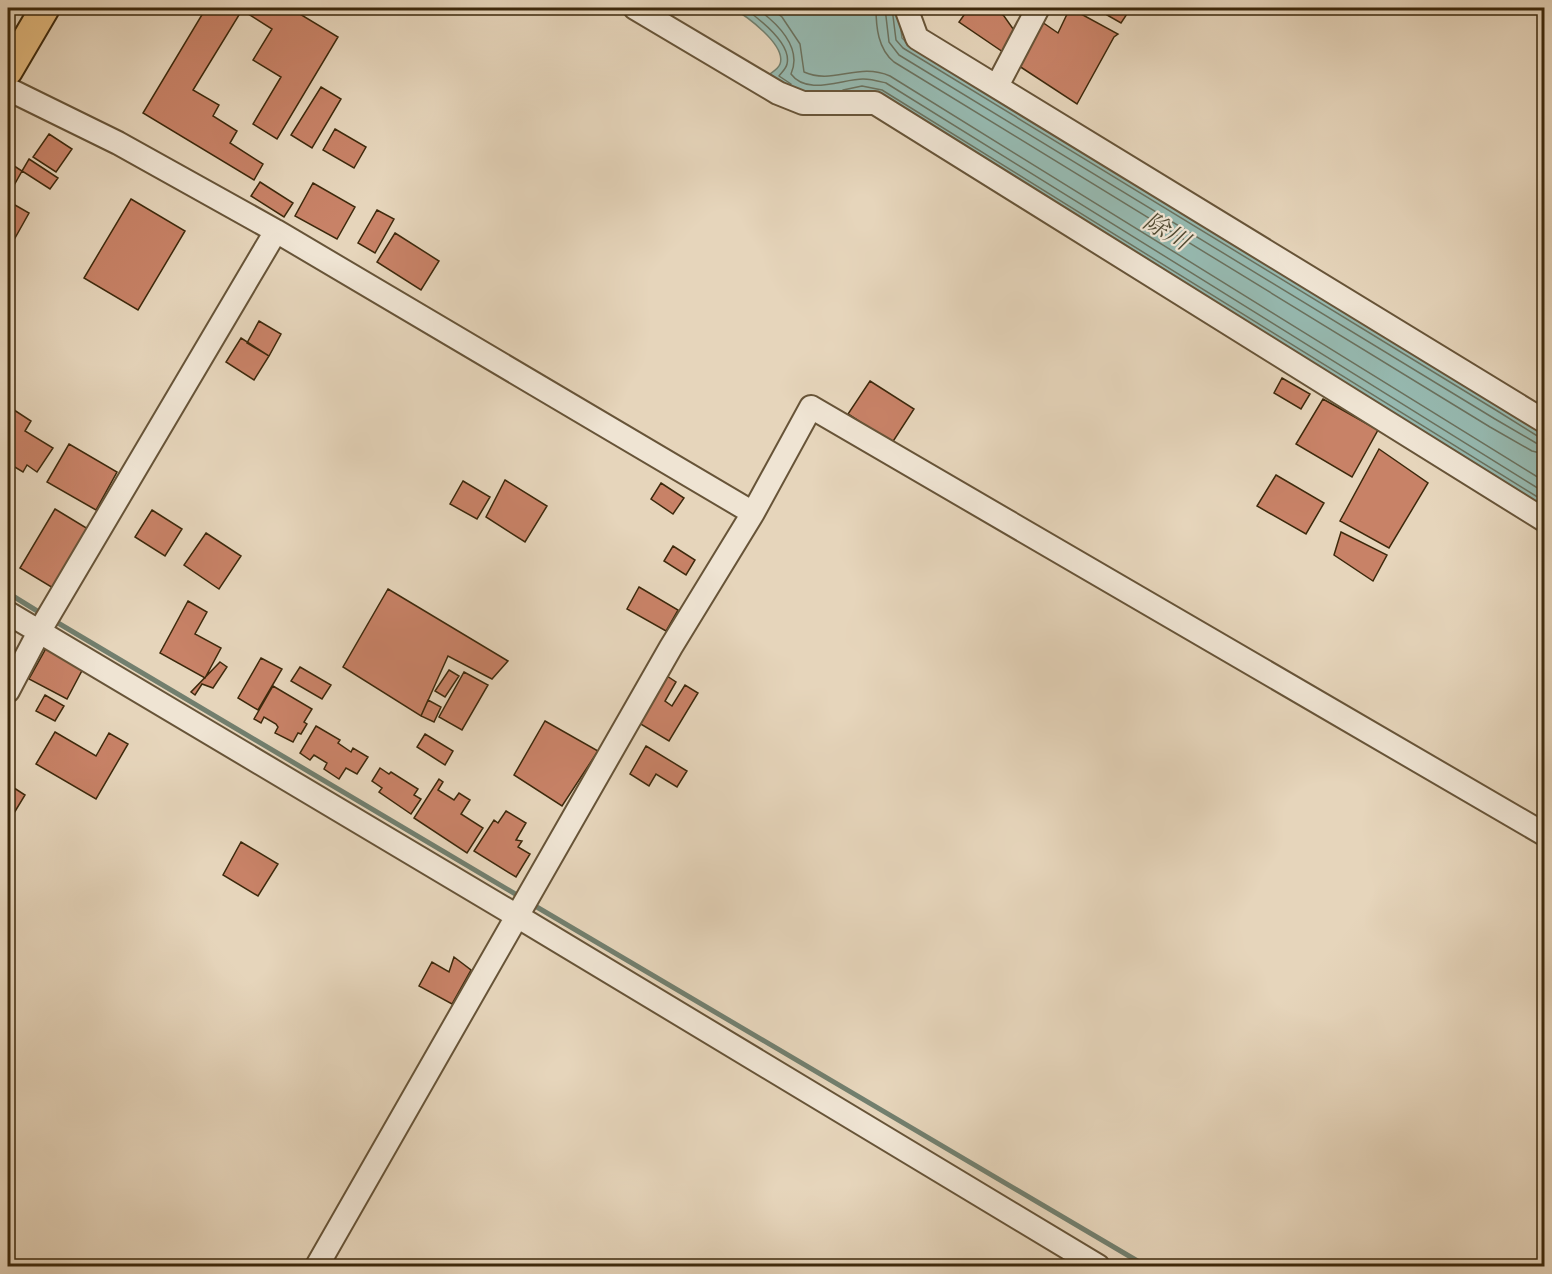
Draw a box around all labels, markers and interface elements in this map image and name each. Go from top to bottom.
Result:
water label: 除川 [1138,207,1197,259]

